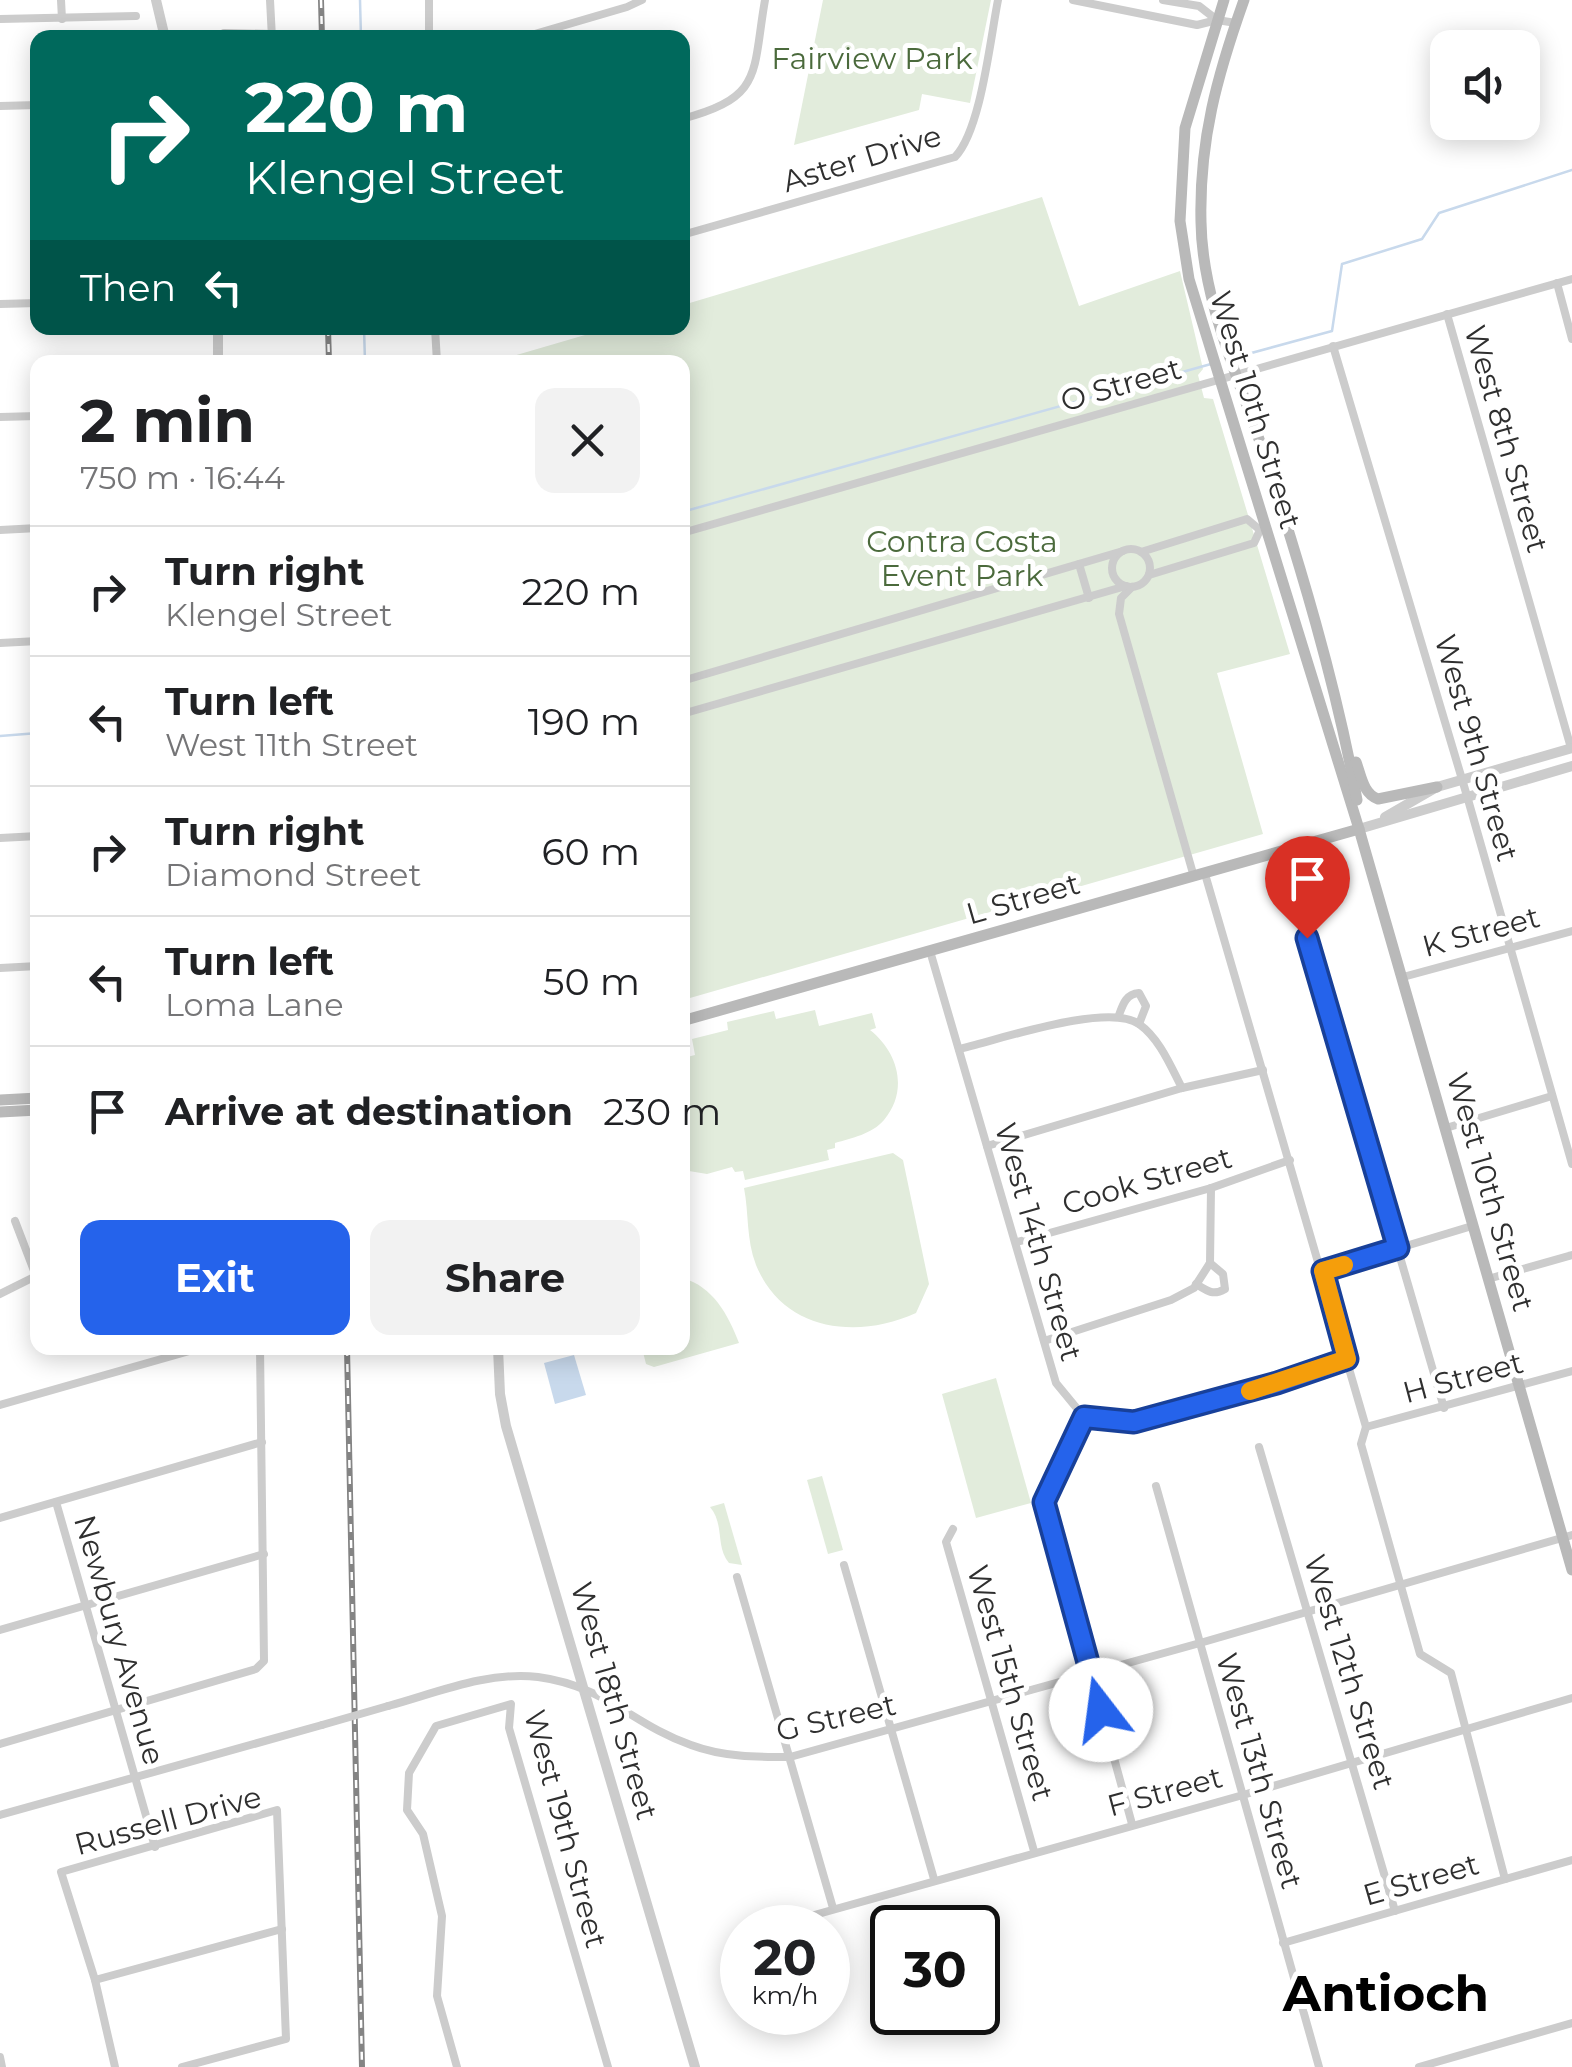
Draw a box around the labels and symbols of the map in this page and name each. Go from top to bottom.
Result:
park label: Fairview Park [771,40,973,77]
street label: Aster Drive [778,117,946,200]
street label: West 10th Street [1202,287,1309,533]
street label: West 8th Street [1456,321,1557,557]
street label: O Street [1056,350,1185,419]
park label: Contra Costa Event Park [866,523,1058,594]
street label: West 9th Street [1426,630,1527,865]
pin [1265,836,1350,939]
street label: L Street [962,865,1084,932]
street label: K Street [1418,898,1544,965]
street label: West 10th Street [1439,1068,1542,1315]
street label: West 14th Street [987,1118,1090,1365]
street label: Cook Street [1058,1139,1236,1222]
street label: H Street [1399,1344,1527,1411]
street label: Newbury Avenue [66,1511,173,1769]
street label: West 12th Street [1296,1550,1403,1794]
street label: West 15th Street [959,1561,1062,1805]
street label: West 18th Street [563,1578,666,1824]
street label: West 13th Street [1208,1649,1311,1893]
position arrow [1049,1658,1153,1762]
street label: G Street [772,1686,899,1749]
street label: West 19th Street [516,1706,615,1952]
street label: F Street [1103,1758,1226,1825]
street label: Russell Drive [70,1778,265,1863]
street label: E Street [1359,1845,1483,1914]
speed limit sign: 30 [870,1905,1000,2035]
district label: Antioch [1282,1963,1489,2024]

